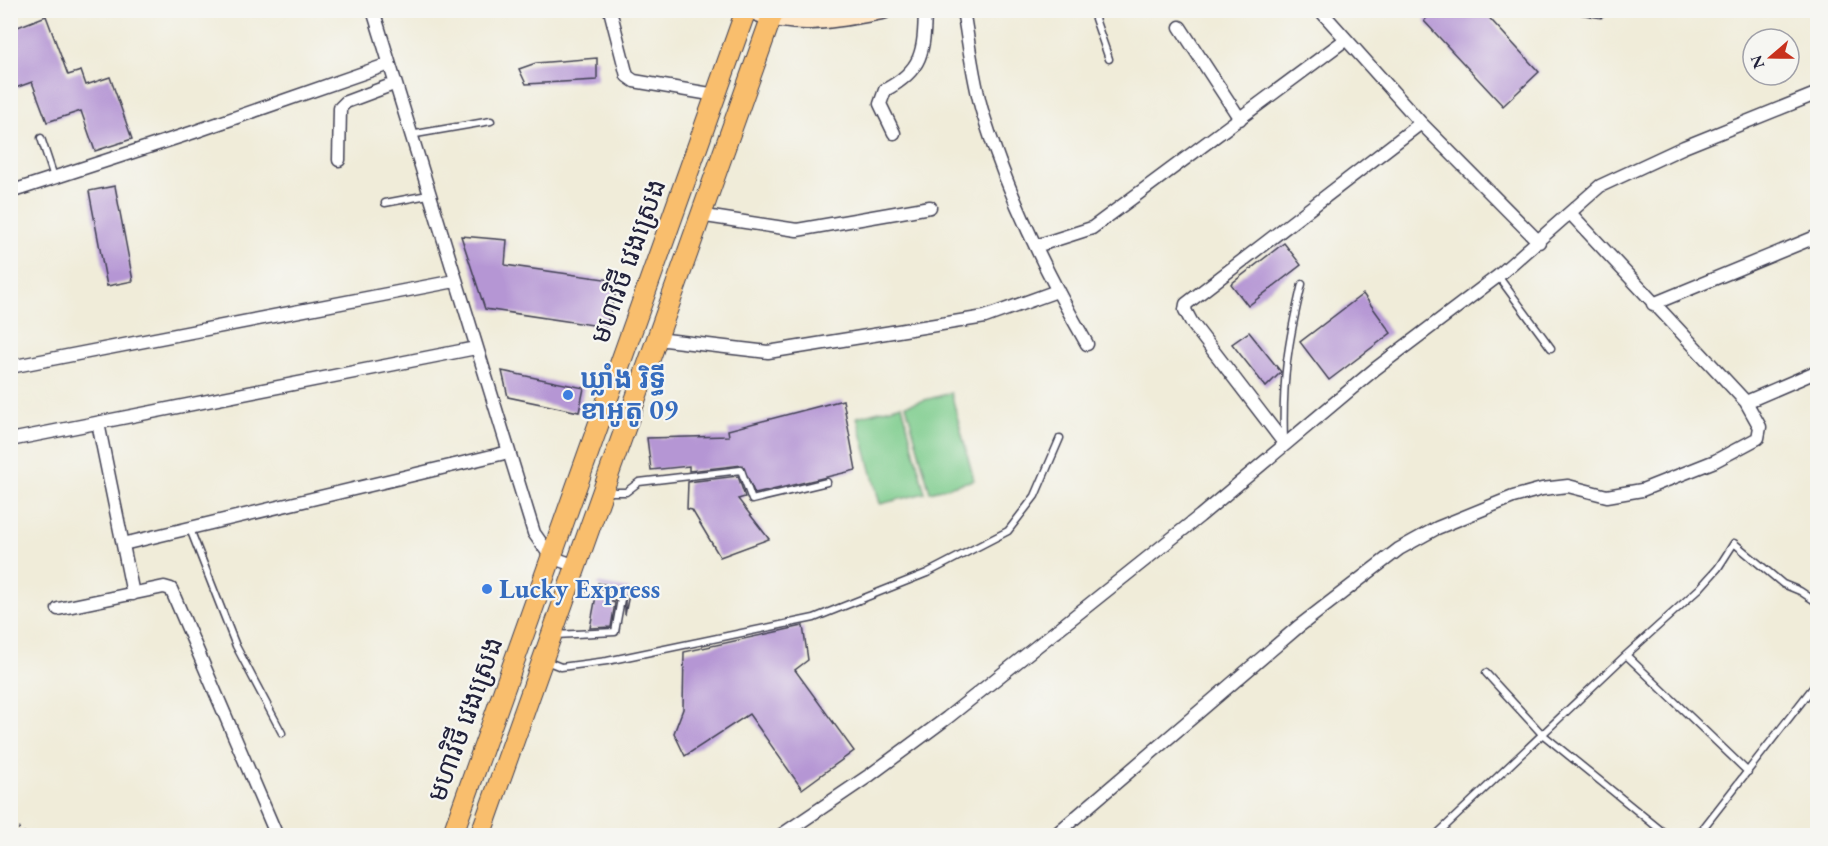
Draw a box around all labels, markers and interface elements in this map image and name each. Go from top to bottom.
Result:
north arrow [1741,27,1801,87]
text: N [1745,52,1769,72]
street label: មហាវិថី វេងស្រេង [582,174,674,348]
place label: ឃ្លាំង រិទ្ធី ខាអូតូ 09 [580,361,678,427]
marker: ឃ្លាំង រិទ្ធី ខាអូតូ 09 [561,388,575,402]
place label: Lucky Express [499,571,660,606]
marker: Lucky Express [480,582,494,596]
street label: មហាវិថី វេងស្រេង [419,632,511,806]

